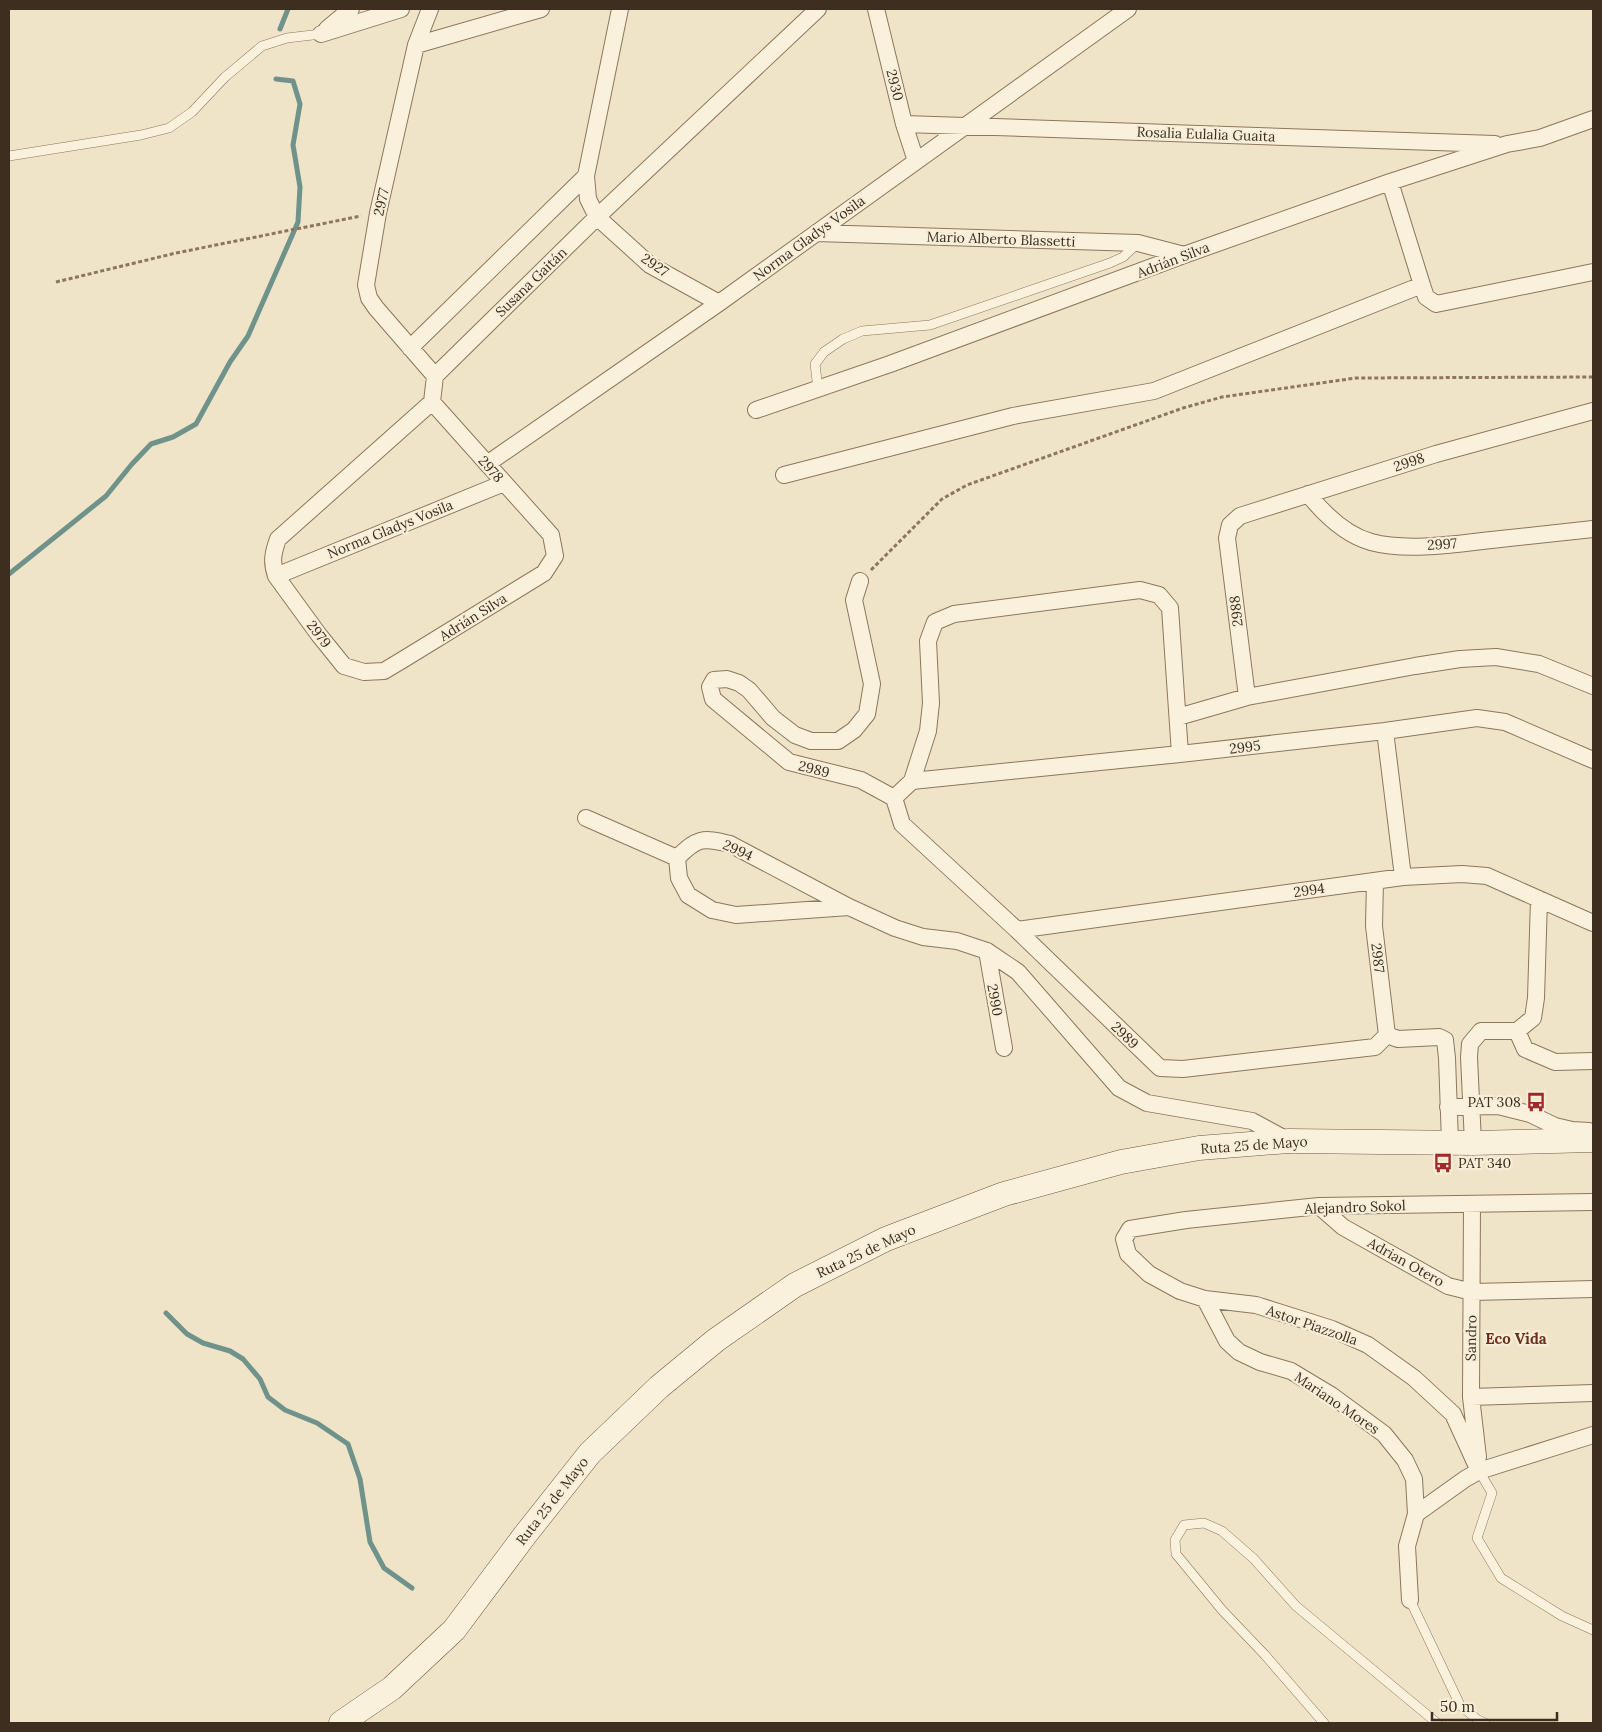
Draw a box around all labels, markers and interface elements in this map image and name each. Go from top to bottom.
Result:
street label: 2930 [882,67,908,103]
street label: Rosalia Eulalia Guaita [1136,123,1276,145]
street label: 2977 [369,186,393,218]
street label: Norma Gladys Vosila [750,191,868,285]
street label: Mario Alberto Blassetti [926,227,1076,251]
street label: Adrián Silva [1133,238,1212,282]
street label: Susana Gaitán [491,243,571,321]
street label: 2927 [638,249,673,281]
street label: 2998 [1391,449,1427,475]
street label: 2978 [474,452,508,486]
street label: Norma Gladys Vosila [325,496,455,562]
street label: 2997 [1426,534,1458,554]
street label: Adrián Silva [435,589,510,645]
street label: 2988 [1225,594,1247,628]
street label: 2979 [303,617,335,651]
street label: 2995 [1228,736,1262,758]
street label: 2989 [797,756,831,782]
street label: 2994 [720,835,756,865]
street label: 2994 [1292,879,1326,901]
street label: 2987 [1367,942,1389,974]
street label: 2990 [983,982,1007,1018]
street label: 2989 [1107,1018,1143,1052]
bus stop icon: PAT 308 [1525,1091,1547,1113]
place label: PAT 308 [1468,1093,1521,1111]
street label: Ruta 25 de Mayo [1200,1132,1308,1158]
bus stop icon: PAT 340 [1432,1152,1454,1174]
place label: PAT 340 [1458,1154,1511,1172]
street label: Alejandro Sokol [1303,1196,1406,1218]
street label: Ruta 25 de Mayo [814,1220,918,1282]
street label: Adrian Otero [1364,1233,1447,1290]
street label: Astor Piazzolla [1263,1301,1360,1349]
street label: Sandro [1462,1315,1480,1361]
district label: Eco Vida [1485,1329,1547,1348]
street label: Mariano Mores [1291,1368,1383,1438]
street label: Ruta 25 de Mayo [512,1453,592,1549]
scale bar [1432,1690,1557,1722]
text: 50 m [1440,1697,1475,1716]

